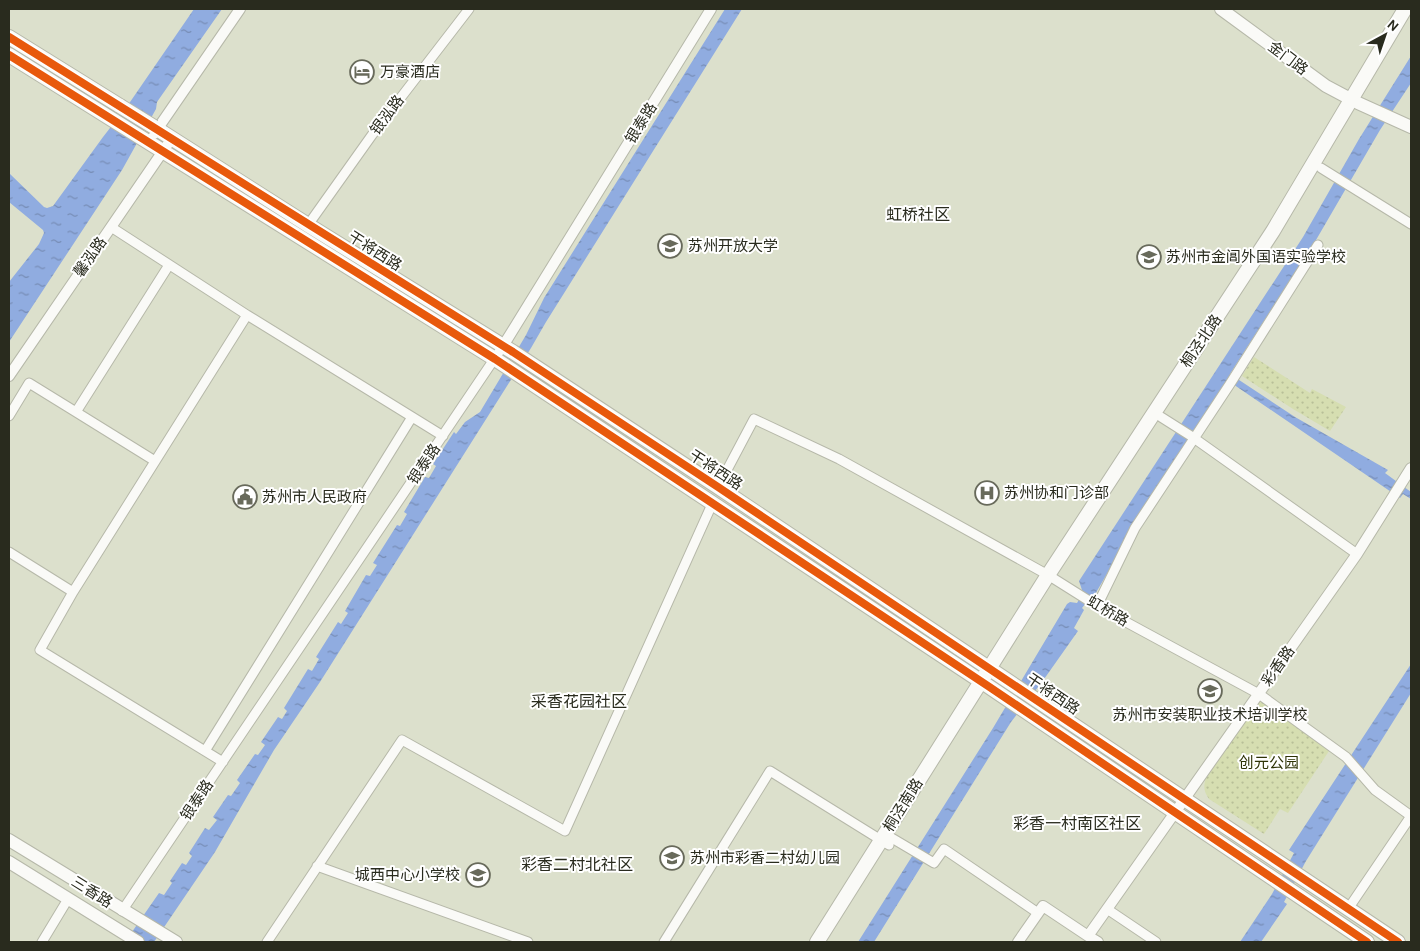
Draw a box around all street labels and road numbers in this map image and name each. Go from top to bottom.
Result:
street label: 金门路 [1265,37,1311,79]
street label: 银泓路 [366,92,408,138]
street label: 银泰路 [621,99,661,147]
street label: 干将西路 [345,227,405,275]
street label: 馨泓路 [70,233,110,281]
street label: 桐泾北路 [1177,311,1225,371]
street label: 银泰路 [404,440,444,488]
street label: 干将西路 [686,446,746,494]
street label: 虹桥路 [1084,592,1132,630]
street label: 彩香路 [1258,642,1298,690]
street label: 干将西路 [1023,670,1083,718]
street label: 桐泾南路 [879,775,927,835]
street label: 银泰路 [177,776,217,824]
street label: 三香路 [68,872,116,912]

